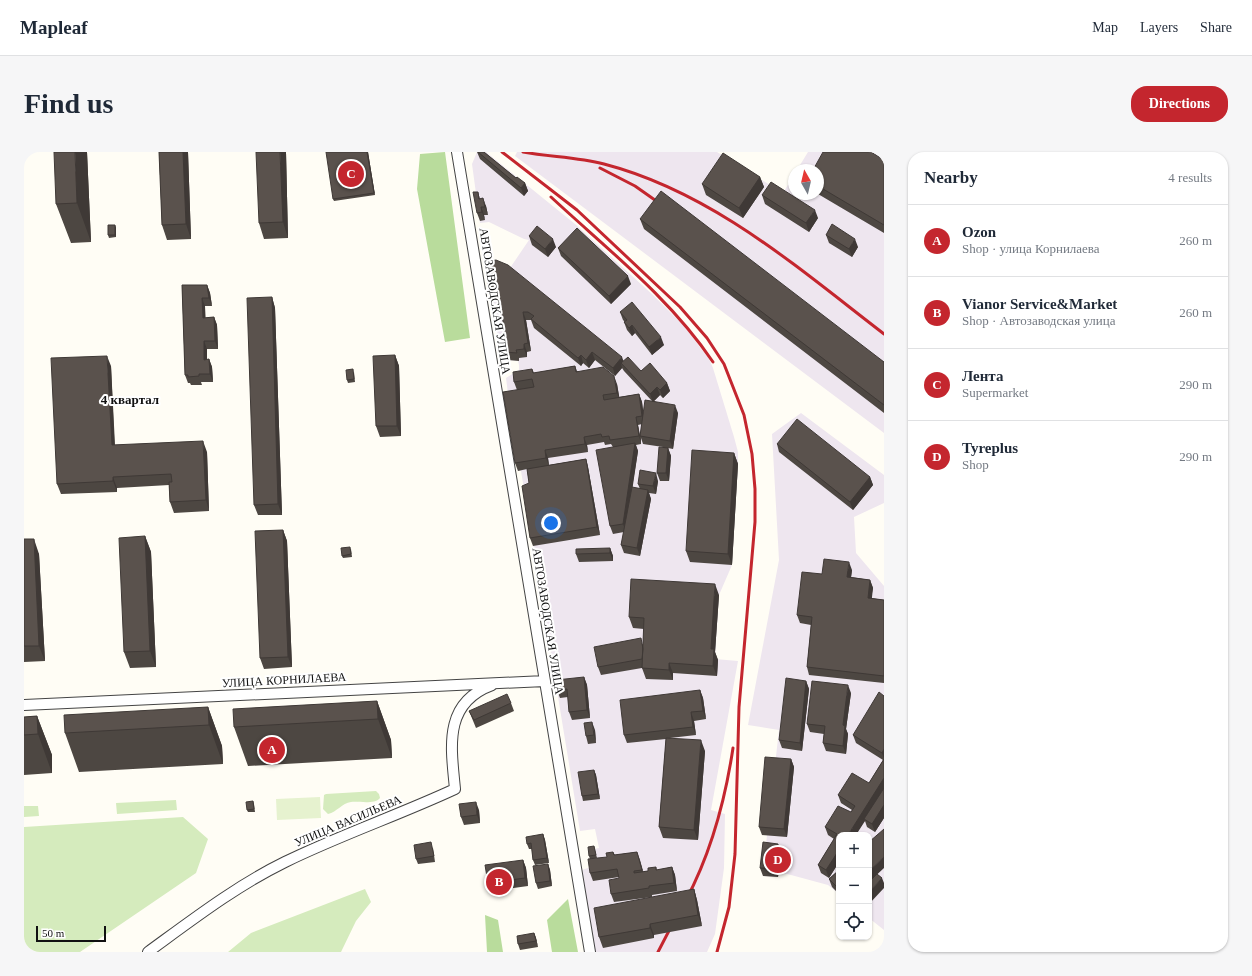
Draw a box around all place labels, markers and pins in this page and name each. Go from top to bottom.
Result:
pin: C [338,159,364,189]
pin: A [259,735,285,765]
pin: D [765,845,791,875]
pin: B [486,867,512,897]

